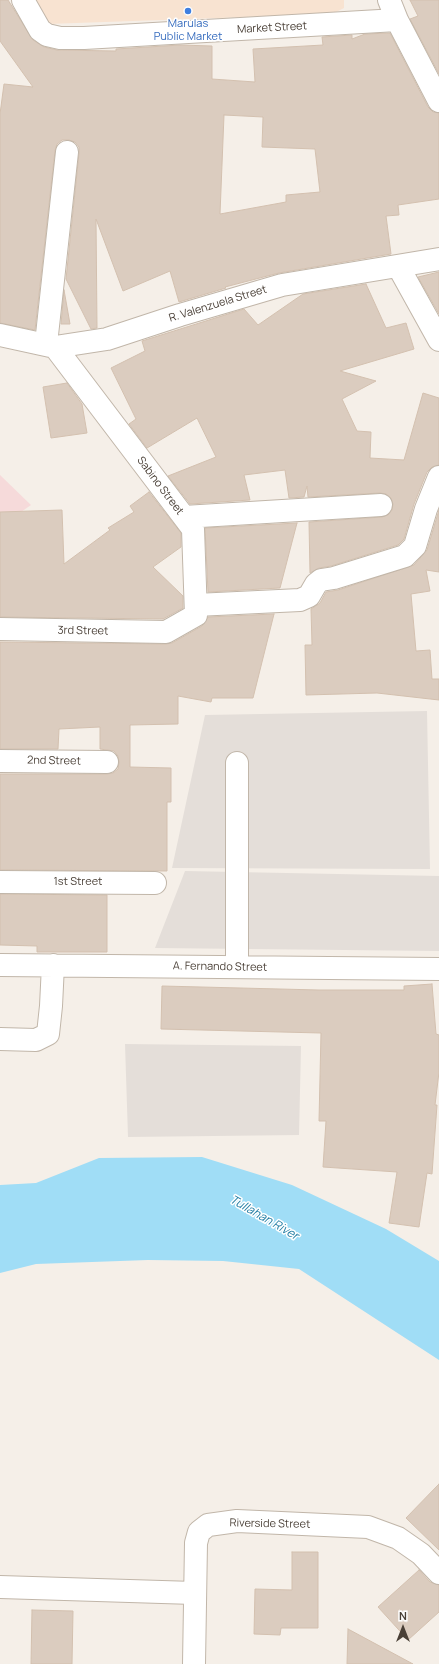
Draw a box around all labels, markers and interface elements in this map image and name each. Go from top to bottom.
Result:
marker: Marulas Public Market [183,6,193,16]
place label: Marulas Public Market [154,17,222,43]
street label: Market Street [237,20,307,36]
street label: R. Valenzuela Street [168,283,268,325]
street label: Sabino Street [134,454,186,518]
street label: 3rd Street [57,624,109,638]
street label: 2nd Street [27,754,81,768]
street label: 1st Street [54,875,102,889]
street label: A. Fernando Street [173,960,267,974]
water label: Tullahan River [227,1193,301,1243]
street label: Riverside Street [229,1517,311,1531]
north arrow [383,1608,423,1648]
text: N [399,1608,407,1623]

